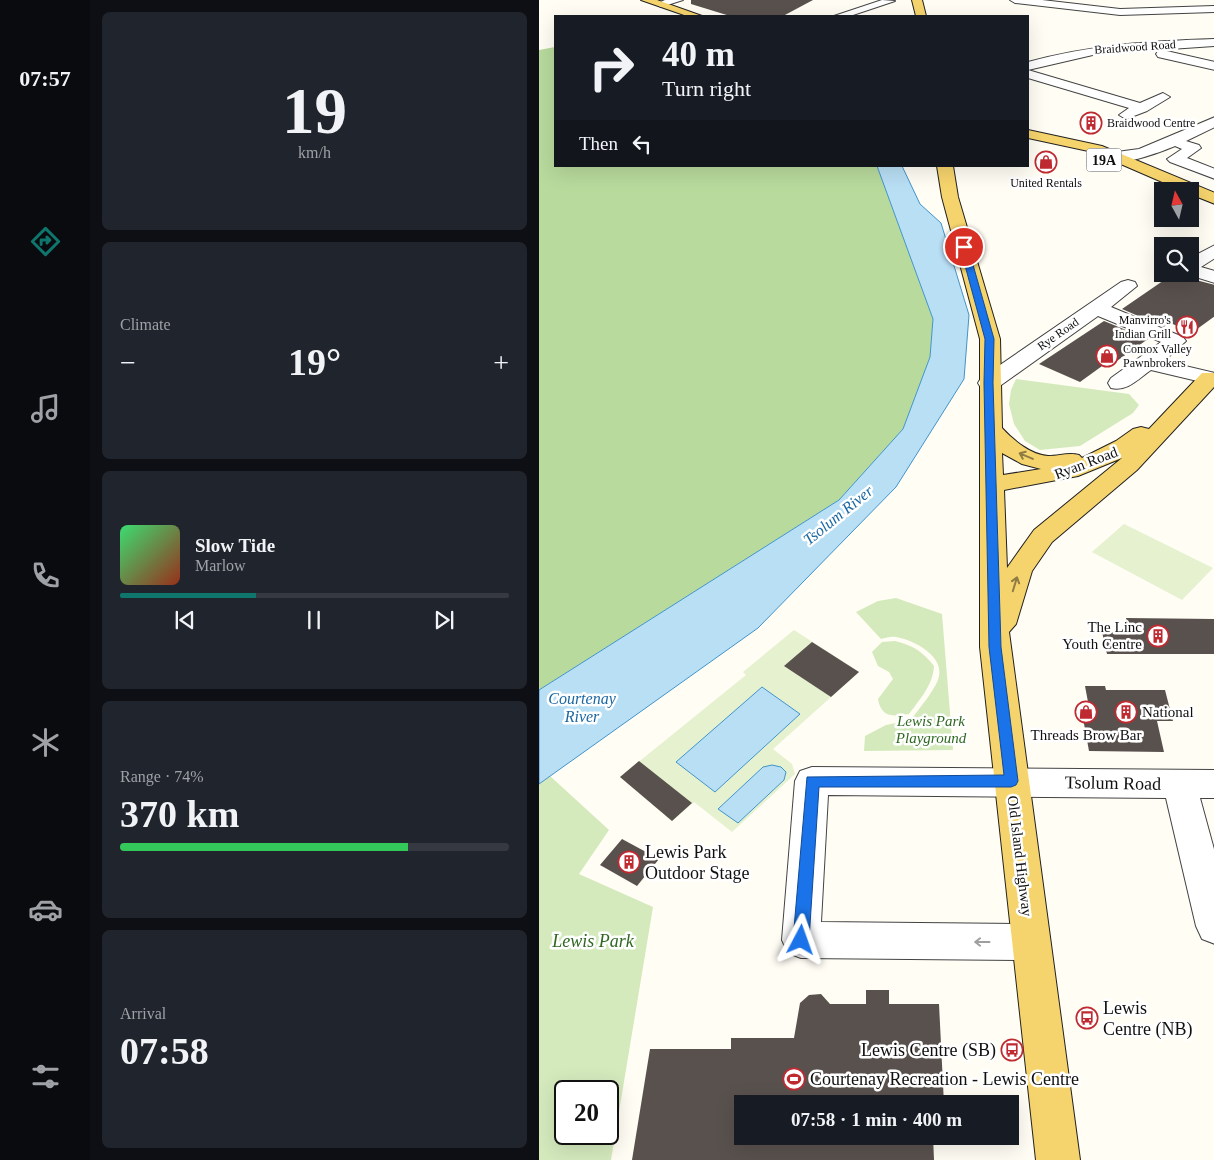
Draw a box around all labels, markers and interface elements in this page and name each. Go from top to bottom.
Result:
icon: right [579,35,644,100]
text: 40 m [662,35,735,74]
street label: Braidwood Road [1094,37,1176,57]
text: 07:57 [19,66,71,91]
text: 19 [282,75,347,147]
text: Turn right [662,76,751,101]
building icon: Braidwood Centre [1079,111,1103,135]
place label: Braidwood Centre [1107,116,1195,130]
icon: left [628,130,656,158]
text: Then [579,133,618,154]
text: km/h [298,144,331,161]
road number: 19A [1087,148,1121,172]
shop icon: United Rentals [1034,150,1058,174]
place label: United Rentals [1010,176,1082,190]
north arrow [1154,182,1199,228]
map controls [1154,182,1199,282]
icon: directions [28,224,63,259]
pin [943,226,985,268]
icon: arrive [950,233,978,261]
button: search [1154,237,1199,282]
place label: Manvirro's Indian Grill [1115,313,1172,341]
street label: Rye Road [1035,315,1081,353]
restaurant icon: Manvirro's Indian Grill [1175,315,1199,339]
text: Climate [120,316,171,333]
text: 19° [288,341,341,383]
place label: Comox Valley Pawnbrokers [1123,342,1192,370]
shop icon: Comox Valley Pawnbrokers [1095,344,1119,368]
text: − [120,347,136,378]
text: + [493,347,509,378]
icon: music [28,391,63,426]
street label: Ryan Road [1052,443,1120,482]
one-way arrow [1019,450,1034,460]
water label: Tsolum River [800,481,877,548]
text: Slow Tide [195,535,275,556]
text: Marlow [195,557,246,574]
icon: phone [28,558,63,593]
one-way arrow [1010,576,1020,592]
icon: previous [171,606,199,634]
icon: pause [300,606,328,634]
icon: next [430,606,458,634]
place label: The Linc Youth Centre [1062,619,1142,652]
building icon: The Linc Youth Centre [1146,624,1170,648]
water label: Courtenay River [548,690,617,725]
shop icon: Threads Brow Bar [1074,700,1098,724]
building icon: National [1114,700,1138,724]
place label: National [1142,704,1194,720]
park label: Lewis Park Playground [895,713,967,746]
icon: climate [28,725,63,760]
place label: Threads Brow Bar [1031,727,1141,743]
text: Range · 74% [120,768,204,785]
street label: Tsolum Road [1065,772,1161,794]
text: 370 km [120,793,239,835]
street label: Old Island Highway [1005,795,1035,918]
place label: Lewis Park Outdoor Stage [645,842,749,883]
building icon: Lewis Park Outdoor Stage [617,850,641,874]
icon: car [28,892,63,927]
position arrow [774,913,826,965]
park label: Lewis Park [551,931,635,951]
one-way arrow [975,937,991,946]
place label: Lewis Centre (NB) [1103,998,1192,1040]
text: Arrival [120,1005,166,1022]
bus stop icon: Lewis Centre (NB) [1075,1006,1099,1030]
text: 07:58 [120,1030,209,1072]
bus stop icon: Lewis Centre (SB) [1000,1038,1024,1062]
place label: Lewis Centre (SB) [861,1040,996,1061]
icon: filters [28,1059,63,1094]
sports icon: Courtenay Recreation - Lewis Centre [782,1067,806,1091]
place label: Courtenay Recreation - Lewis Centre [810,1069,1079,1089]
speed limit sign: 20 [554,1080,619,1145]
text: 07:58 · 1 min · 400 m [791,1109,962,1130]

